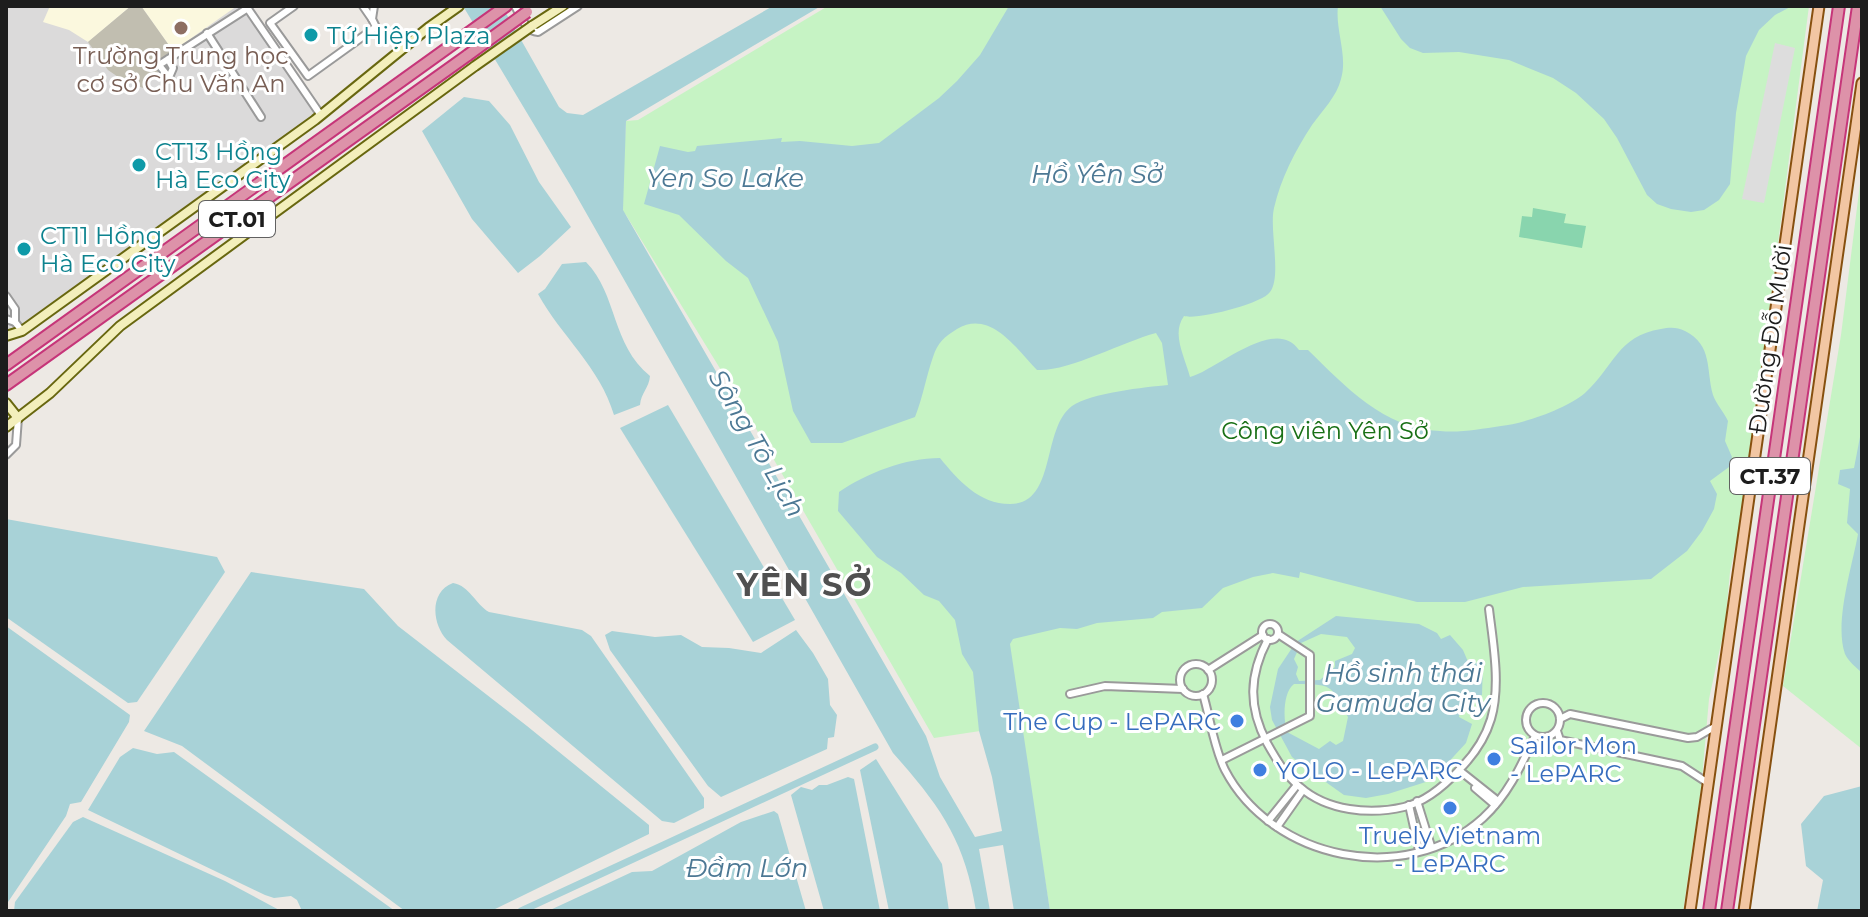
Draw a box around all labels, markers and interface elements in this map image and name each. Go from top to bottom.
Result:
marker: Trường Trung học cơ sở Chu Văn An [172,19,190,37]
place label: Tứ Hiệp Plaza [327,21,490,50]
marker: Tứ Hiệp Plaza [302,26,320,44]
place label: Trường Trung học cơ sở Chu Văn An [73,41,289,98]
place label: CT13 Hồng Hà Eco City [155,137,291,194]
marker: CT13 Hồng Hà Eco City [130,156,148,174]
water label: Hồ Yên Sở [1031,158,1164,190]
water label: Yen So Lake [646,162,804,194]
road number: CT.01 [199,201,275,237]
place label: CT11 Hồng Hà Eco City [40,221,176,278]
marker: CT11 Hồng Hà Eco City [15,240,33,258]
street label: Đường Đỗ Mười [1742,242,1798,436]
water label: Sông Tô Lịch [702,363,812,523]
park label: Công viên Yên Sở [1221,416,1429,445]
road number: CT.37 [1730,458,1810,494]
district label: YÊN SỞ [735,564,874,604]
water label: Hồ sinh thái Gamuda City [1316,657,1492,719]
place label: The Cup - LePARC [1003,707,1221,736]
marker: The Cup - LePARC [1228,712,1246,730]
place label: Sailor Mon - LePARC [1510,731,1637,788]
marker: Sailor Mon - LePARC [1485,750,1503,768]
place label: YOLO - LePARC [1276,756,1463,785]
marker: YOLO - LePARC [1251,761,1269,779]
marker: Truely Vietnam - LePARC [1441,799,1459,817]
place label: Truely Vietnam - LePARC [1359,821,1541,878]
water label: Đầm Lớn [686,852,808,884]

